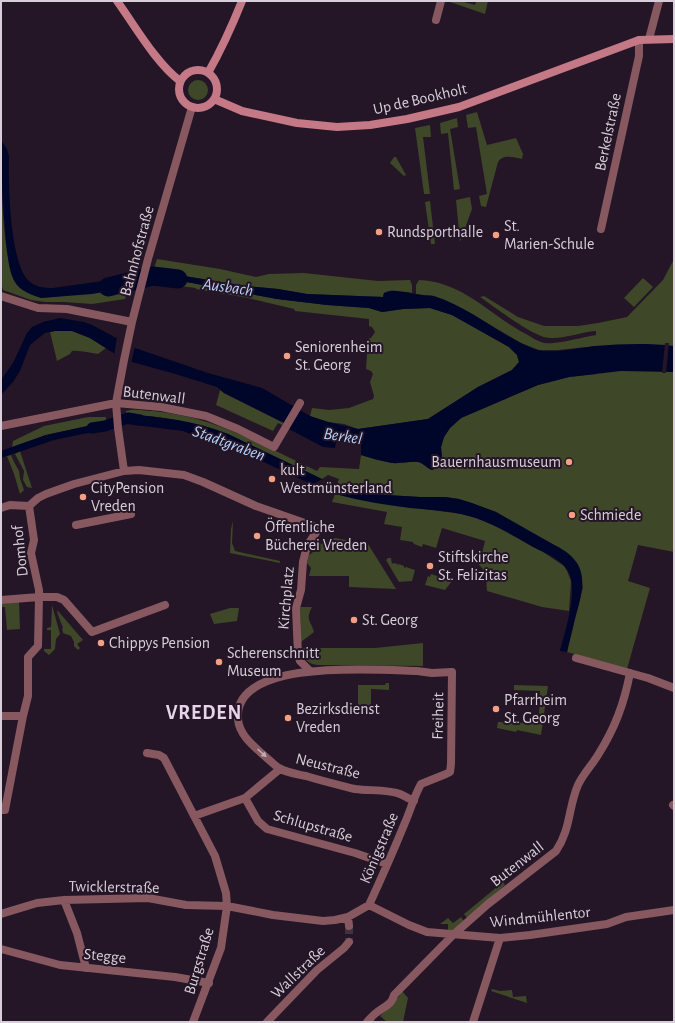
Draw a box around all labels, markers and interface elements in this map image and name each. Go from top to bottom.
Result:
street label: Up de Bookholt [372,80,468,118]
street label: Berkelstraße [592,92,624,172]
street label: Bahnhofstraße [117,204,157,298]
place label: St. Marien-Schule [504,218,594,252]
place label: Rundsporthalle [387,224,483,240]
marker: Rundsporthalle [374,227,384,237]
marker: St. Marien-Schule [491,230,501,240]
water label: Ausbach [201,275,254,299]
place label: Seniorenheim St. Georg [295,339,383,373]
marker: Seniorenheim St. Georg [282,351,292,361]
street label: Butenwall [122,383,186,407]
water label: Stadtgraben [190,422,268,464]
water label: Berkel [322,425,364,447]
place label: Bauernhausmuseum [431,454,561,470]
marker: Bauernhausmuseum [564,457,574,467]
place label: kult Westmünsterland [280,462,392,496]
marker: kult Westmünsterland [267,474,277,484]
place label: CityPension Vreden [91,480,164,514]
marker: CityPension Vreden [78,492,88,502]
place label: Schmiede [580,507,641,523]
marker: Schmiede [567,510,577,520]
place label: Öffentliche Bücherei Vreden [265,517,367,553]
street label: Domhof [9,523,31,577]
marker: Öffentliche Bücherei Vreden [252,531,262,541]
place label: Stiftskirche St. Felizitas [438,549,509,583]
marker: Stiftskirche St. Felizitas [425,561,435,571]
street label: Kirchplatz [275,565,297,630]
place label: St. Georg [362,612,418,628]
marker: St. Georg [349,615,359,625]
place label: Chippys Pension [109,635,210,652]
marker: Chippys Pension [96,638,106,648]
place label: Scherenschnitt Museum [227,645,319,679]
marker: Scherenschnitt Museum [214,657,224,667]
street label: Freiheit [430,692,446,740]
place label: Pfarrheim St. Georg [504,692,567,726]
place label: Bezirksdienst Vreden [296,701,380,735]
district label: VREDEN [166,703,242,723]
marker: Pfarrheim St. Georg [491,704,501,714]
marker: Bezirksdienst Vreden [283,713,293,723]
one-way arrow [257,749,267,758]
street label: Neustraße [294,750,362,782]
street label: Schlupstraße [272,807,354,845]
street label: Königstraße [357,810,401,886]
street label: Butenwall [487,838,547,890]
street label: Twicklerstraße [68,878,160,896]
street label: Windmühlentor [489,904,592,930]
street label: Burgstraße [181,926,217,996]
street label: Wallstraße [268,942,328,1002]
street label: Stegge [83,946,127,966]

